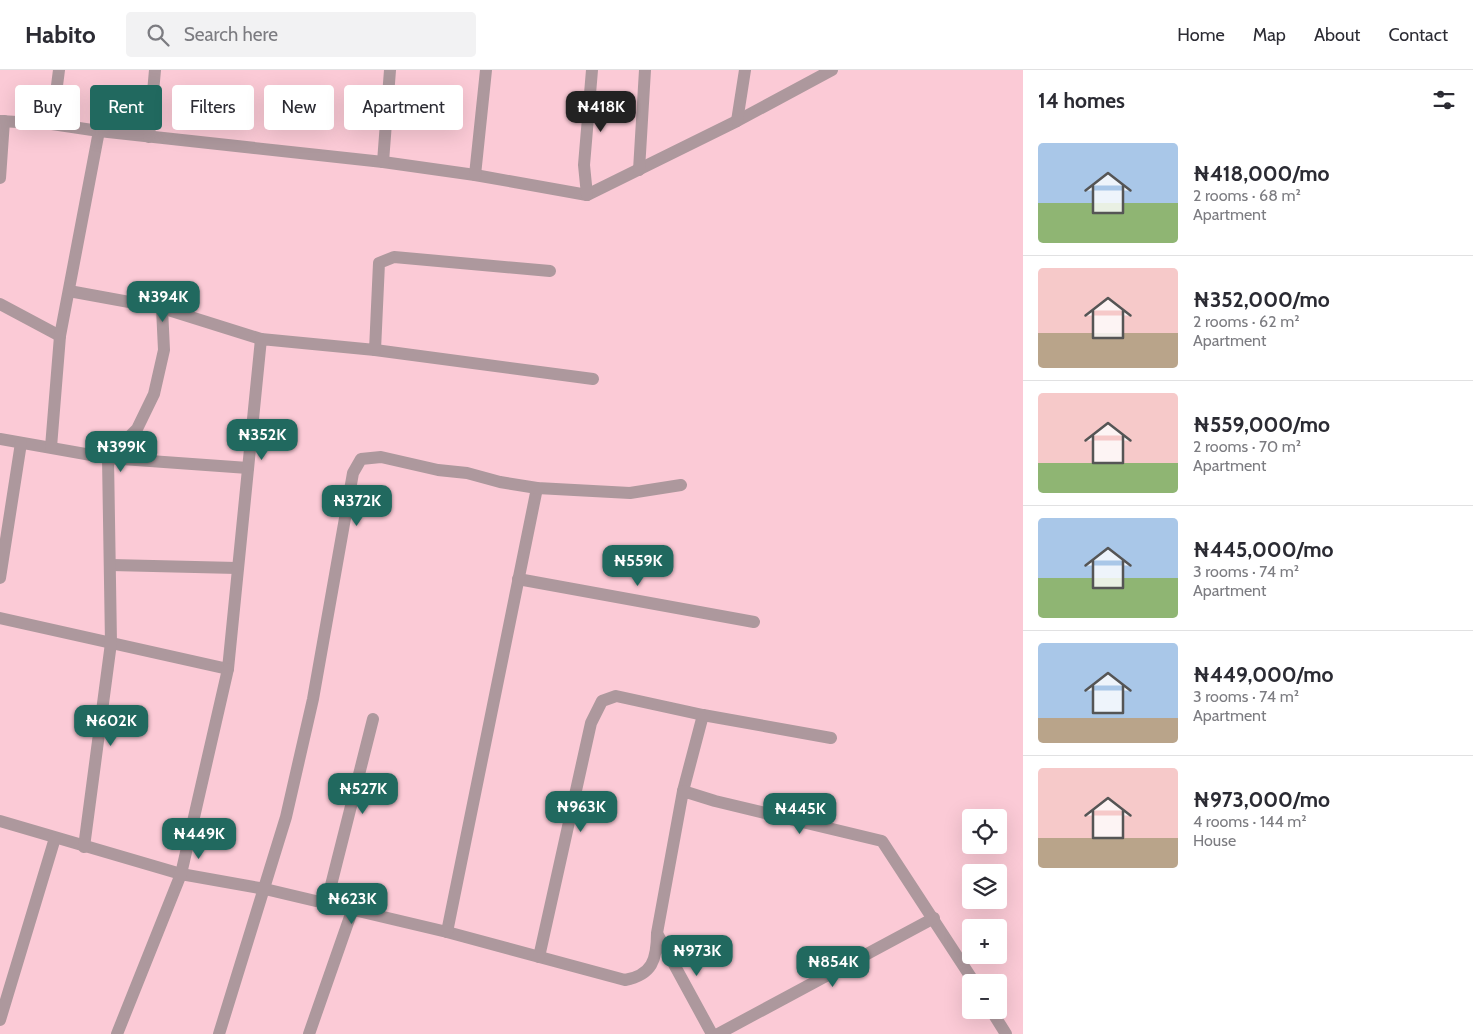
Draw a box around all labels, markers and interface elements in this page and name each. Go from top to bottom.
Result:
search box [126,12,476,57]
text: Habito [25,20,96,49]
icon: search [144,21,172,49]
text: Search here [184,23,278,46]
text: Home [1177,24,1225,46]
text: Map [1253,24,1286,46]
text: About [1314,24,1360,46]
text: Contact [1388,24,1448,46]
chip: Buy [15,85,80,130]
chip: Rent [90,85,162,130]
chip: Filters [172,85,254,130]
chip: New [264,85,334,130]
chip: Apartment [344,85,463,130]
icon: filters [1430,86,1458,114]
text: 14 homes [1038,88,1125,113]
pin: ₦418K [566,90,636,133]
text: ₦418K [577,97,625,116]
text: ₦418,000/mo [1193,161,1329,186]
icon: home [1078,163,1138,223]
text: 2 rooms · 68 m² [1193,186,1301,205]
text: Apartment [1193,205,1266,224]
pin: ₦394K [128,280,198,323]
text: ₦394K [138,287,188,306]
text: ₦352,000/mo [1193,287,1330,312]
icon: home [1078,288,1138,348]
text: 2 rooms · 62 m² [1193,312,1300,331]
text: Apartment [1193,331,1266,350]
text: ₦559,000/mo [1193,412,1330,437]
icon: home [1078,413,1138,473]
pin: ₦352K [227,418,297,461]
text: ₦352K [238,425,286,444]
pin: ₦399K [86,430,156,473]
text: ₦399K [96,437,146,456]
text: 2 rooms · 70 m² [1193,437,1301,456]
text: Apartment [1193,456,1266,475]
pin: ₦372K [322,484,392,527]
text: ₦372K [333,491,381,510]
text: ₦445,000/mo [1193,537,1333,562]
icon: home [1078,538,1138,598]
pin: ₦559K [603,544,673,587]
text: ₦559K [613,551,663,570]
text: 3 rooms · 74 m² [1193,562,1299,581]
text: Apartment [1193,581,1266,600]
text: ₦449,000/mo [1193,662,1334,687]
icon: home [1078,663,1138,723]
text: 3 rooms · 74 m² [1193,687,1299,706]
pin: ₦602K [76,704,146,747]
text: Apartment [1193,706,1266,725]
text: ₦602K [85,711,137,730]
pin: ₦527K [328,772,398,815]
text: ₦527K [339,779,387,798]
text: ₦973,000/mo [1193,787,1330,812]
icon: home [1078,788,1138,848]
pin: ₦963K [546,790,616,833]
pin: ₦445K [765,792,835,835]
text: ₦963K [556,797,606,816]
text: ₦445K [774,799,826,818]
map controls [962,809,1007,1019]
button: locate [962,809,1007,854]
text: 4 rooms · 144 m² [1193,812,1307,831]
pin: ₦449K [164,818,234,860]
text: ₦449K [173,824,225,843]
text: House [1193,831,1236,850]
button: layers [962,864,1007,909]
pin: ₦623K [317,882,387,925]
text: ₦623K [327,889,377,908]
button: + [962,919,1007,964]
pin: ₦973K [662,934,732,977]
text: ₦973K [673,941,721,960]
pin: ₦854K [798,946,868,988]
text: ₦854K [807,952,859,971]
button: − [962,974,1007,1019]

